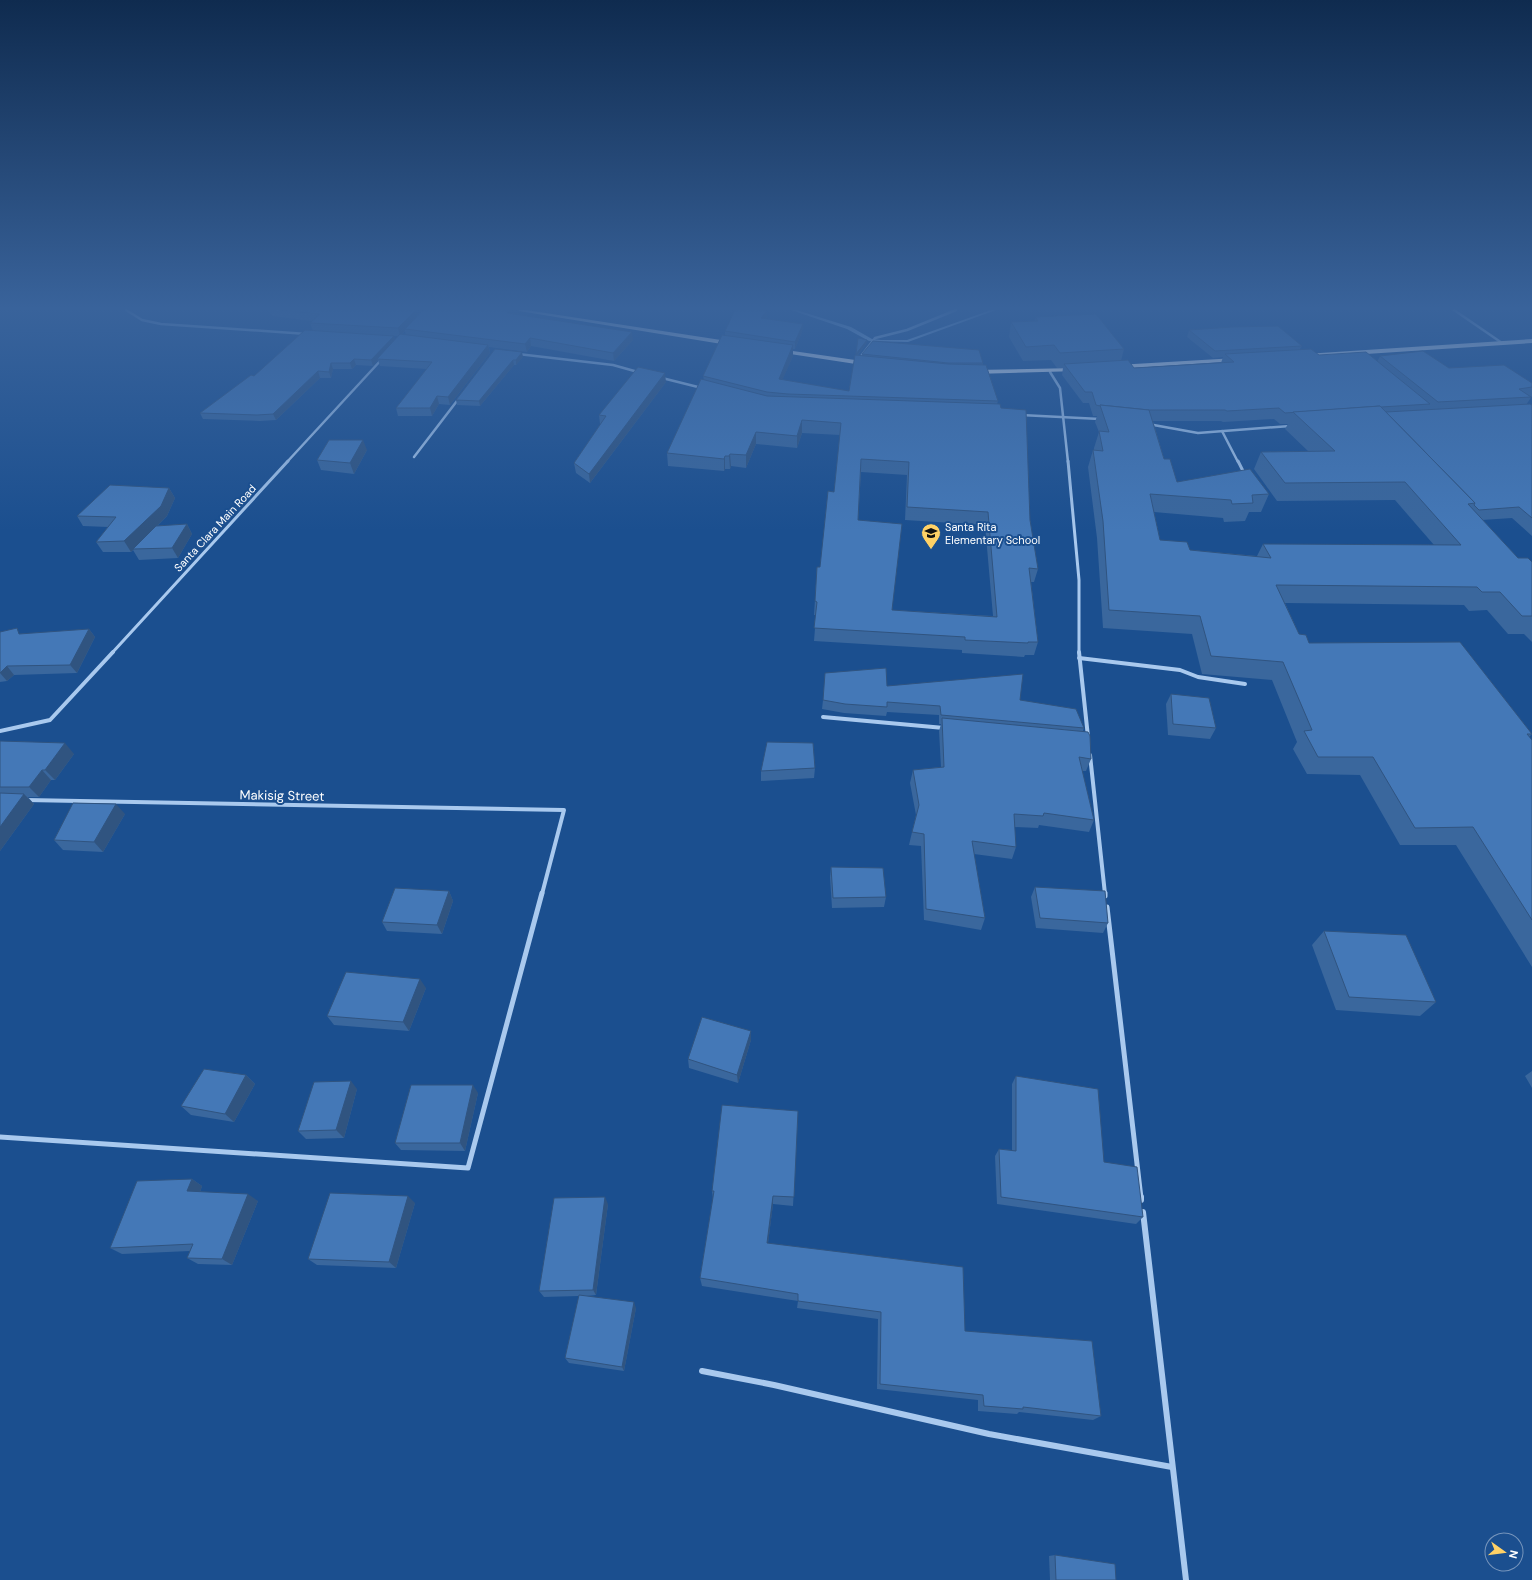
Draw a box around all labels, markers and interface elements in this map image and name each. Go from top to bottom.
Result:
street label: Santa Clara Main Road [171,481,259,574]
place label: Santa Rita Elementary School [945,520,1040,547]
school or university icon: Santa Rita Elementary School [920,522,942,550]
street label: Makisig Street [239,786,325,805]
north arrow [1484,1532,1524,1572]
text: N [1506,1549,1521,1560]

